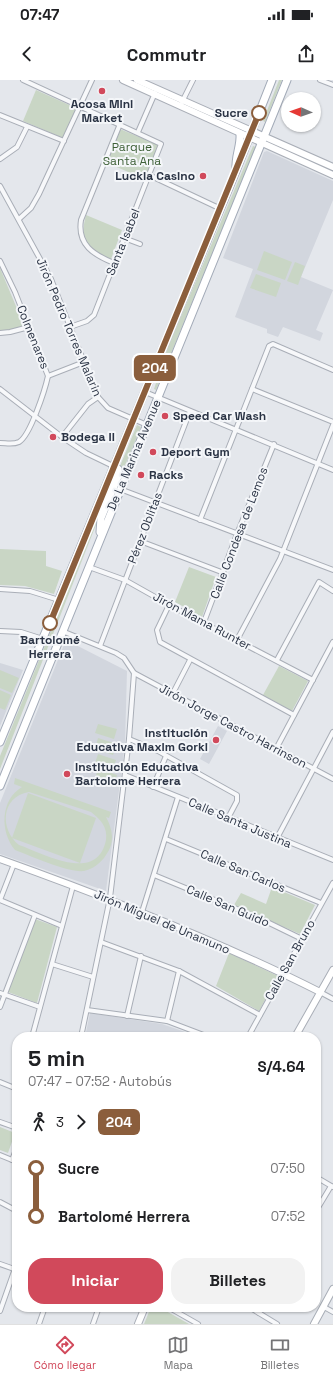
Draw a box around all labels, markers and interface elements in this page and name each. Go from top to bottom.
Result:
text: 07:47 [20,5,59,24]
icon: back [16,43,38,65]
text: Commutr [127,43,206,66]
icon: share [295,43,317,65]
marker: Acosa Mini Market [97,86,107,96]
north arrow [281,92,321,132]
map controls [281,92,321,132]
place label: Acosa Mini Market [71,96,133,126]
place label: Sucre [215,105,248,121]
marker: Sucre [251,105,267,121]
park label: Parque Santa Ana [103,139,161,169]
place label: Luckia Casino [115,168,195,184]
marker: Luckia Casino [198,171,208,181]
street label: Santa Isabel [102,206,144,278]
street label: Jirón Pedro Torres Malarin [32,255,106,399]
street label: Colmenares [13,303,53,371]
line badge: 204 [132,355,178,381]
text: 204 [142,359,168,377]
street label: De La Marina Avenue [103,397,165,513]
place label: Speed Car Wash [173,408,266,424]
marker: Speed Car Wash [160,411,170,421]
place label: Bodega II [61,429,115,445]
marker: Bodega II [48,432,58,442]
place label: Deport Gym [161,444,230,460]
marker: Deport Gym [148,447,158,457]
street label: Calle Condesa de Lemos [206,465,272,601]
place label: Racks [149,467,183,483]
marker: Racks [136,470,146,480]
street label: Pérez Oblitas [124,490,166,566]
street label: Jirón Mama Runter [150,588,254,654]
marker: Bartolomé Herrera [42,615,58,631]
place label: Bartolomé Herrera [20,632,80,662]
street label: Jirón Jorge Castro Harrinson [156,680,310,772]
place label: Institución Educativa Maxim Gorki [77,725,208,755]
marker: Institución Educativa Maxim Gorki [211,735,221,745]
place label: Institución Educativa Bartolome Herrera [75,759,199,789]
marker: Institución Educativa Bartolome Herrera [62,769,72,779]
street label: Calle Santa Justina [186,794,294,852]
street label: Calle San Carlos [198,846,288,896]
street label: Calle San Guido [184,881,272,931]
street label: Jirón Miguel de Unamuno [92,886,232,958]
street label: Calle San Bruno [261,917,319,1003]
text: 5 min [28,1044,85,1072]
text: S/4.64 [258,1057,305,1076]
text: 07:47 – 07:52 · Autobús [28,1073,172,1090]
icon: walk [28,1111,50,1133]
icon: forward [70,1111,92,1133]
text: 204 [106,1113,132,1131]
text: 3 [56,1114,64,1131]
text: Sucre [58,1159,99,1178]
text: 07:50 [270,1160,305,1177]
text: Bartolomé Herrera [58,1207,190,1226]
text: 07:52 [271,1208,305,1225]
button: Iniciar [28,1258,163,1304]
button: Billetes [171,1258,305,1304]
tab: Cómo llegar [34,1334,96,1372]
tab: Mapa [164,1334,193,1372]
tab: Billetes [260,1334,299,1372]

